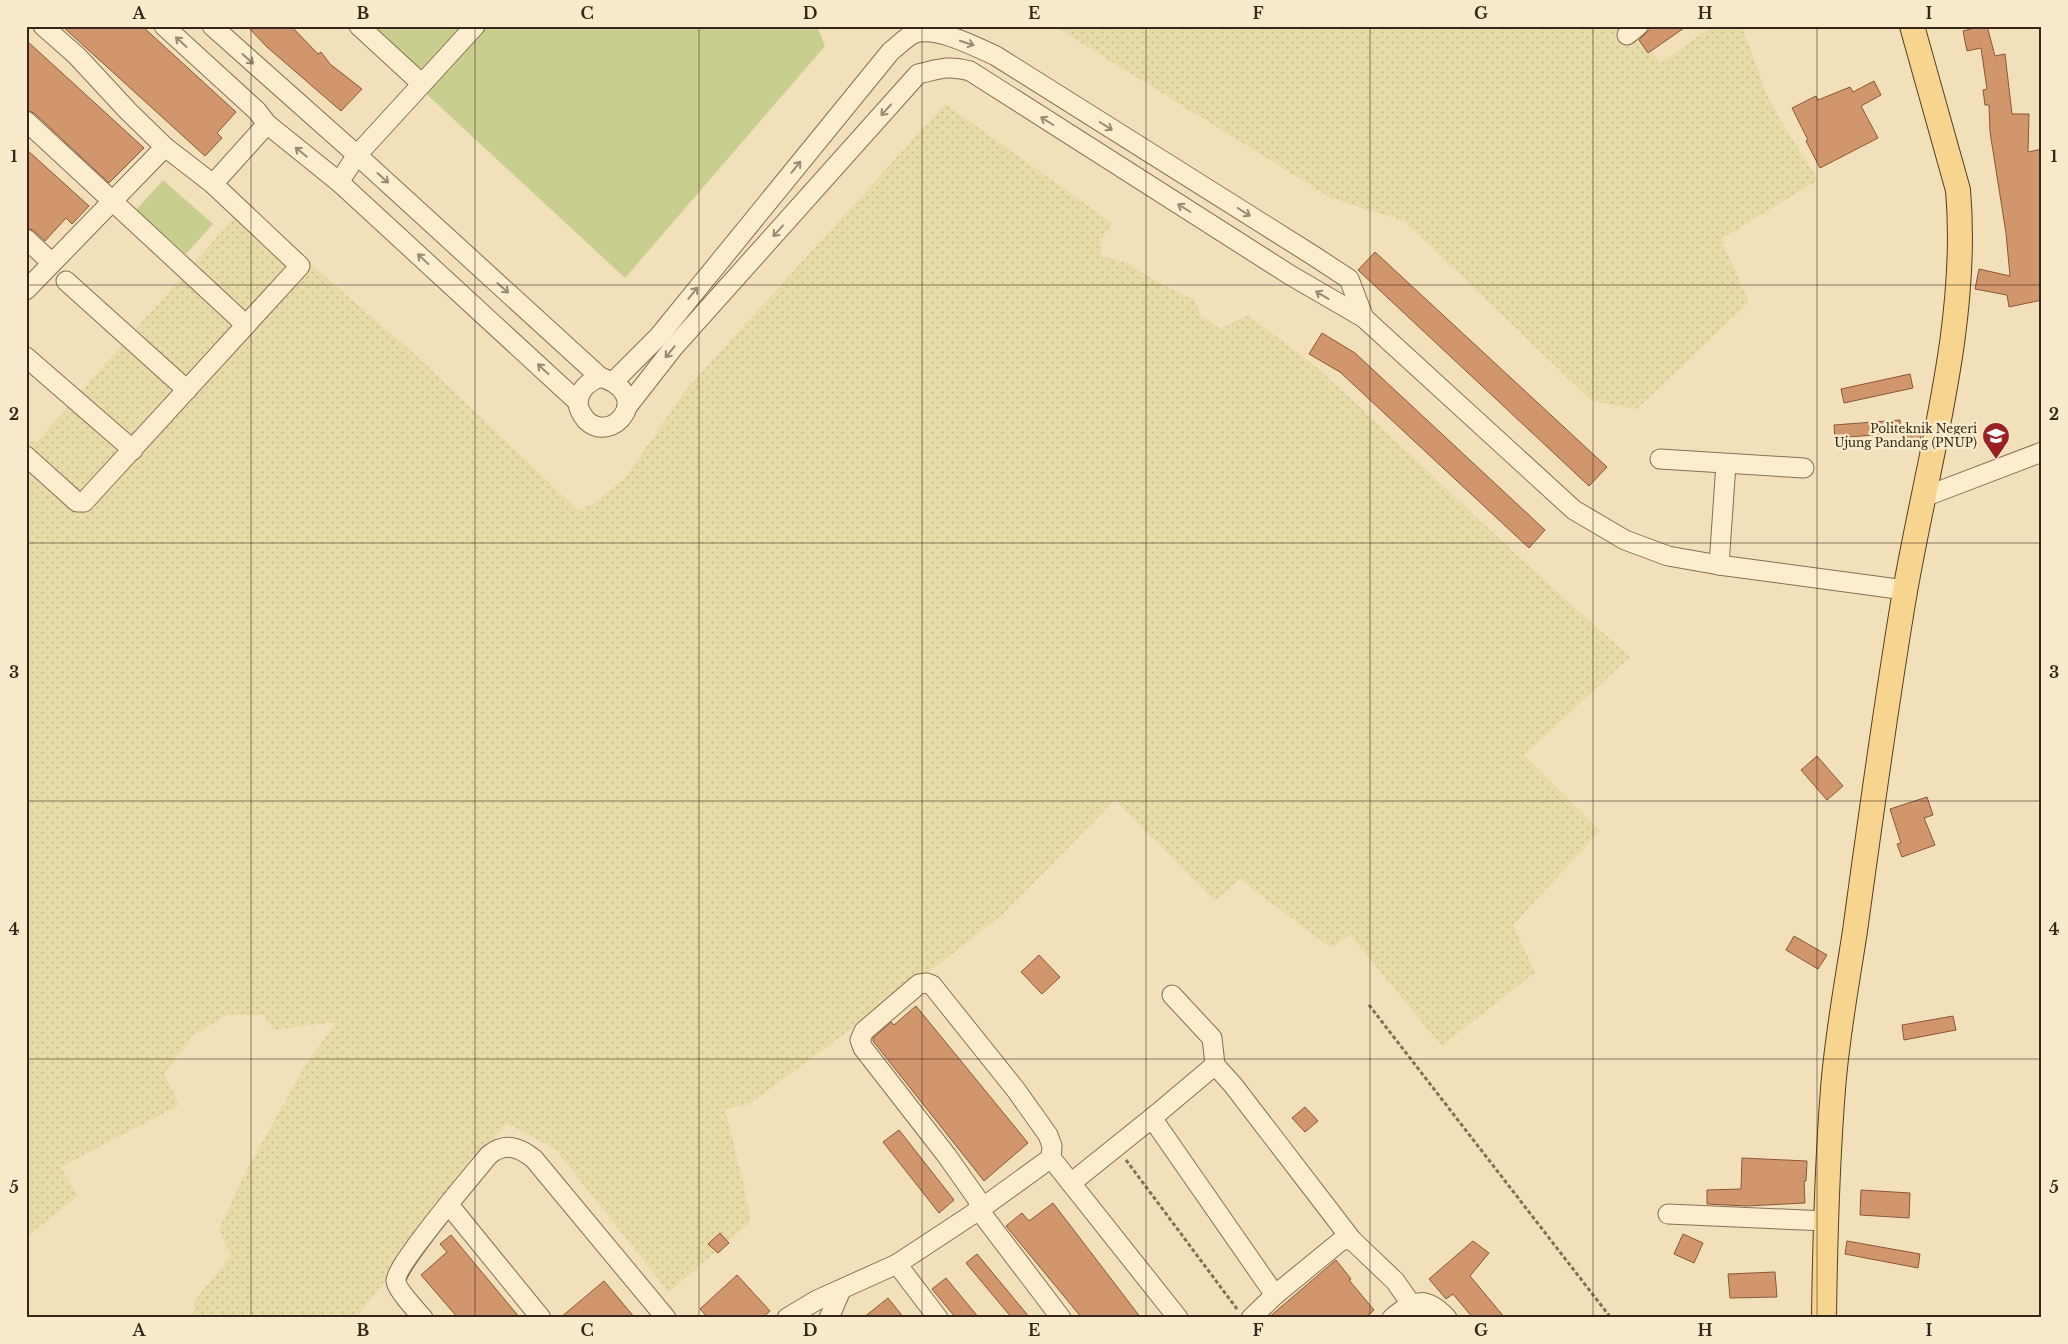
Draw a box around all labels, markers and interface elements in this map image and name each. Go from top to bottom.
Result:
text: A [132,3,147,23]
text: B [357,3,370,23]
text: C [580,3,594,23]
text: D [803,3,817,23]
text: E [1028,3,1040,23]
text: F [1252,3,1264,23]
text: G [1474,3,1488,23]
text: H [1697,3,1713,23]
text: I [1926,3,1933,23]
one-way arrow [175,36,188,48]
one-way arrow [958,39,974,49]
one-way arrow [241,53,254,65]
one-way arrow [880,103,892,116]
one-way arrow [1041,115,1055,125]
one-way arrow [1099,121,1113,131]
text: 1 [11,146,18,166]
one-way arrow [295,146,308,157]
text: 1 [2051,146,2058,166]
one-way arrow [791,161,802,174]
one-way arrow [376,172,389,184]
one-way arrow [1178,203,1192,213]
one-way arrow [1237,207,1251,217]
one-way arrow [772,225,783,238]
one-way arrow [416,254,429,265]
one-way arrow [496,282,509,294]
one-way arrow [688,287,699,300]
one-way arrow [1315,289,1329,299]
one-way arrow [664,346,675,359]
one-way arrow [536,363,549,375]
text: 2 [9,404,19,424]
text: 2 [2049,404,2059,424]
place label: Politeknik Negeri Ujung Pandang (PNUP) [1834,421,1977,450]
school or university icon: Politeknik Negeri Ujung Pandang (PNUP) [1981,421,2011,460]
text: 3 [9,662,19,682]
text: 3 [2049,662,2059,682]
text: 4 [9,919,19,939]
text: 4 [2049,919,2059,939]
text: 5 [9,1177,19,1197]
text: 5 [2049,1177,2059,1197]
text: A [132,1320,147,1340]
text: B [357,1320,370,1340]
text: C [580,1320,594,1340]
text: D [803,1320,817,1340]
text: E [1028,1320,1040,1340]
text: F [1252,1320,1264,1340]
text: G [1474,1320,1488,1340]
text: H [1697,1320,1713,1340]
text: I [1926,1320,1933,1340]

